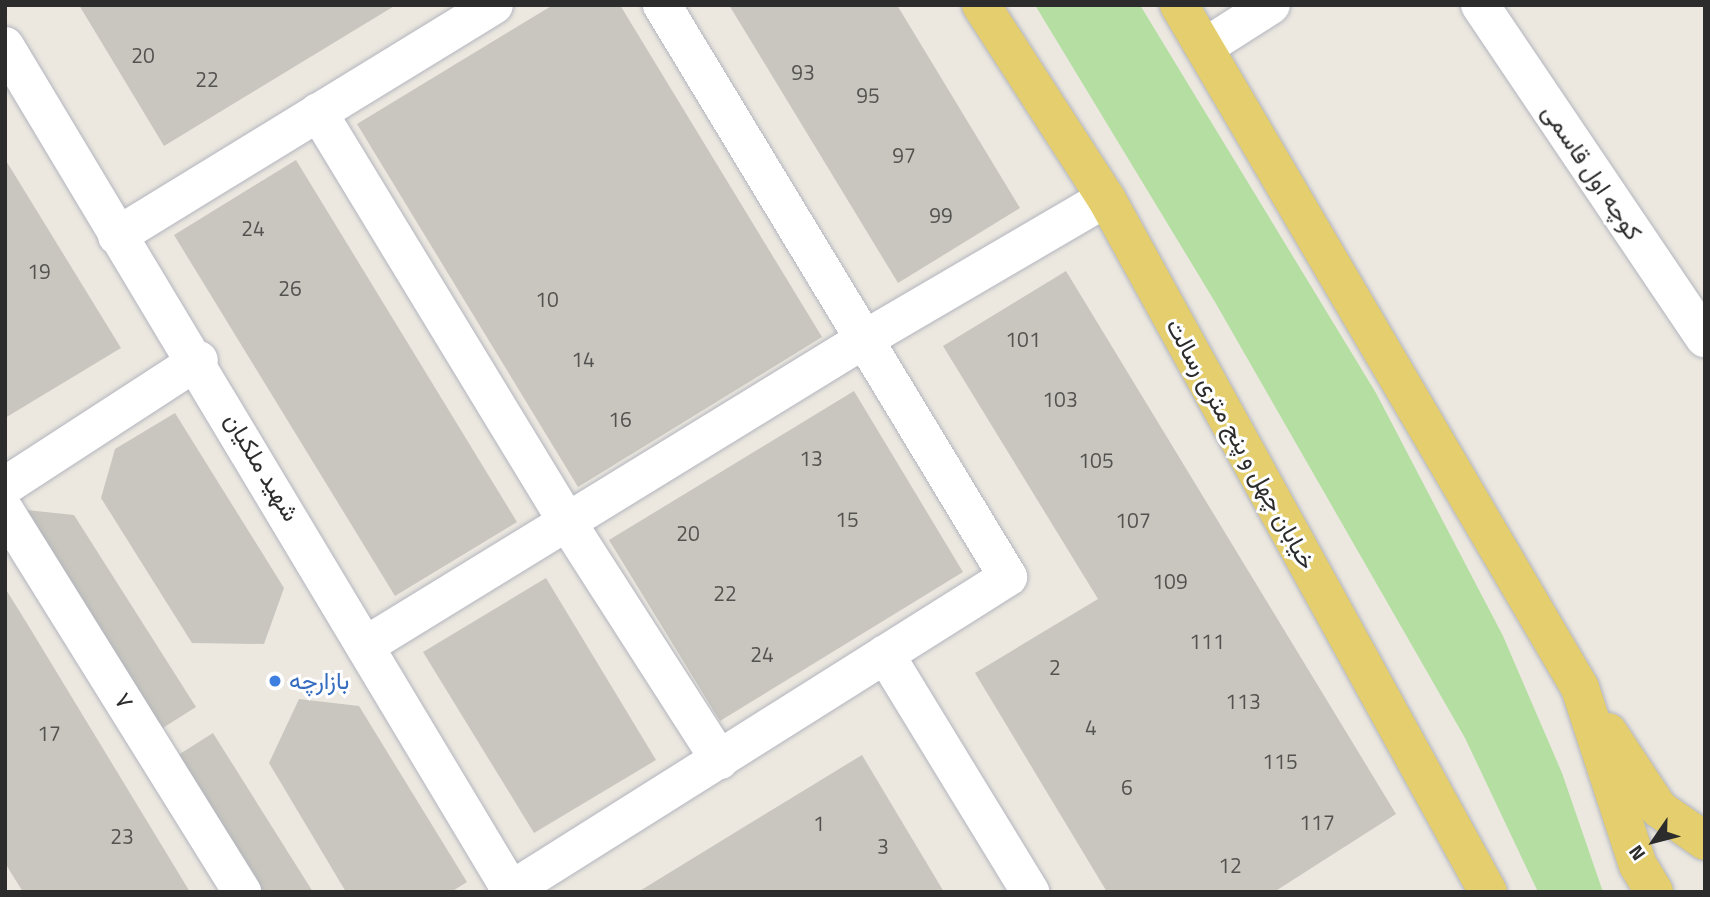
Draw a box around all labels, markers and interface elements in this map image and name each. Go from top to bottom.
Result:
house number: 20 [131,42,155,68]
house number: 93 [791,59,815,85]
house number: 22 [195,66,219,92]
house number: 95 [856,82,880,108]
street label: کوچه اول قاسمی [1536,99,1648,245]
house number: 97 [892,142,916,168]
house number: 99 [929,202,953,228]
house number: 24 [241,215,265,241]
house number: 19 [27,258,51,284]
house number: 26 [278,275,302,301]
house number: 10 [535,286,559,312]
street label: خیابان چهل و پنج متری رسالت [1160,314,1322,574]
house number: 101 [1005,326,1041,352]
house number: 14 [571,346,595,372]
house number: 103 [1042,386,1078,412]
house number: 16 [608,406,632,432]
street label: شهید ملکیان [218,407,306,527]
house number: 13 [799,445,823,471]
house number: 105 [1078,447,1114,473]
house number: 15 [835,506,859,532]
house number: 107 [1115,507,1151,533]
house number: 20 [676,520,700,546]
house number: 109 [1152,568,1188,594]
house number: 22 [713,580,737,606]
house number: 111 [1189,628,1225,654]
house number: 24 [750,641,774,667]
house number: 2 [1049,654,1061,680]
place label: بازارچه [289,667,349,695]
marker: بازارچه [267,673,283,689]
street label: ۷ [108,687,140,715]
house number: 113 [1225,688,1261,714]
house number: 4 [1085,714,1097,740]
house number: 17 [37,720,61,746]
house number: 115 [1262,748,1298,774]
house number: 6 [1121,774,1133,800]
north arrow [1619,806,1689,876]
house number: 117 [1299,809,1335,835]
house number: 1 [813,810,825,836]
house number: 23 [110,823,134,849]
house number: 3 [877,833,889,859]
text: N [1621,840,1652,867]
house number: 12 [1218,852,1242,878]

